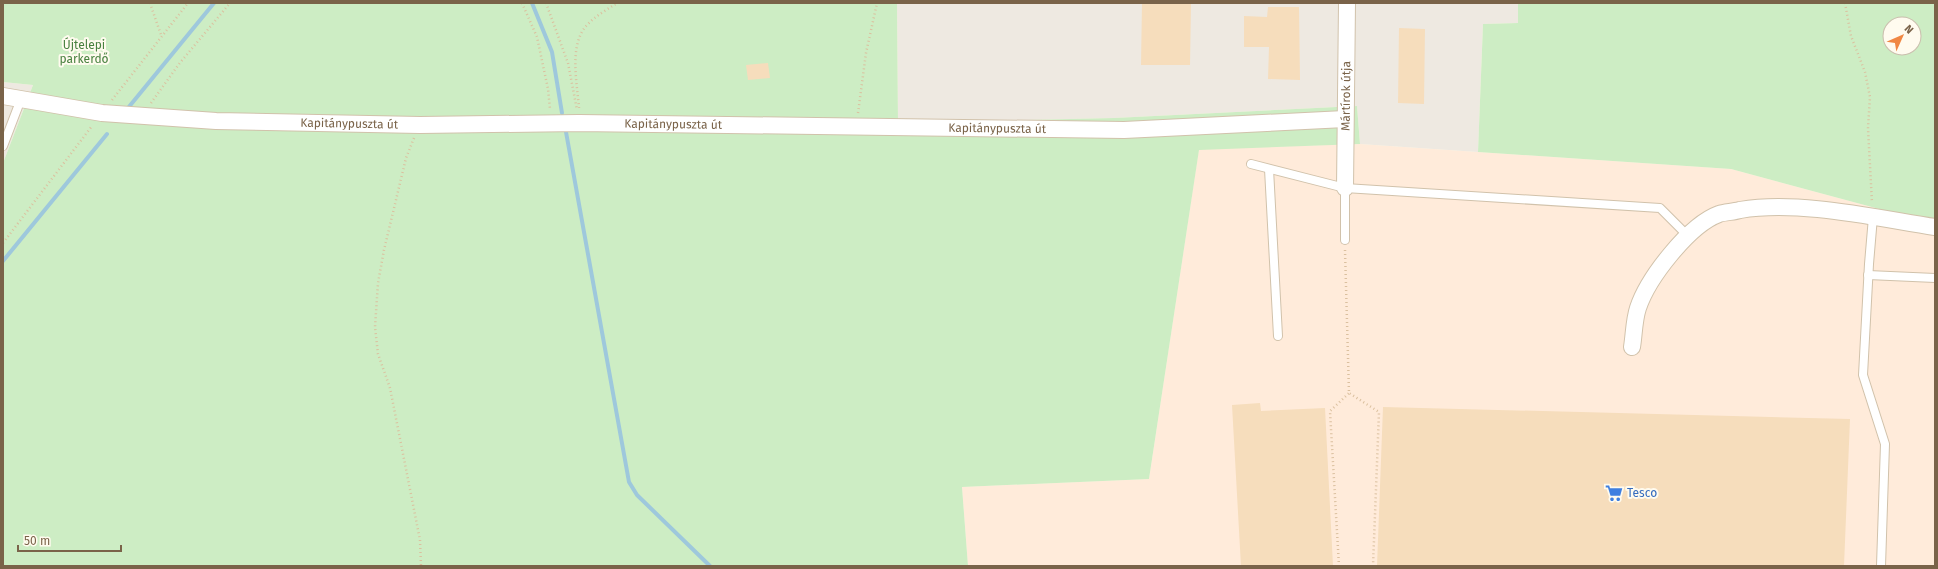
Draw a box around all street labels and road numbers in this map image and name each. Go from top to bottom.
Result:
street label: Mártírok útja [1339,61,1353,131]
street label: Kapitánypuszta út [300,116,399,132]
street label: Kapitánypuszta út [624,117,723,132]
street label: Kapitánypuszta út [948,121,1047,136]

